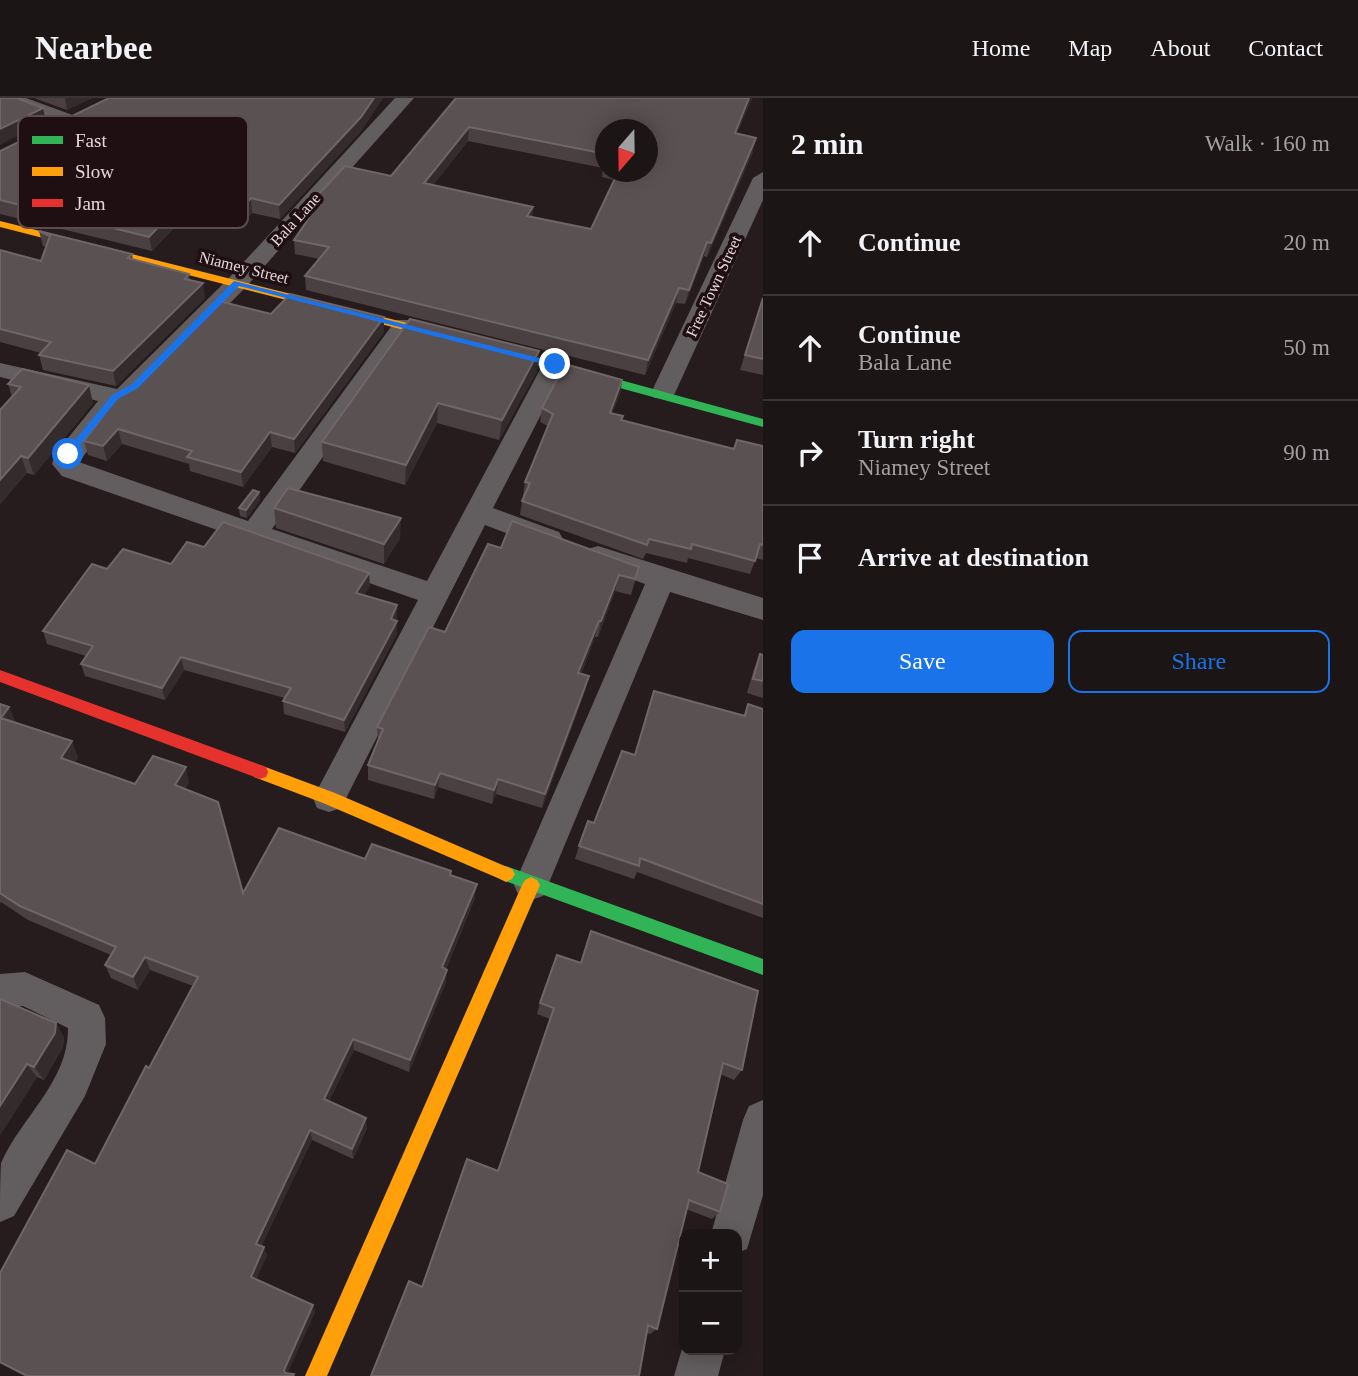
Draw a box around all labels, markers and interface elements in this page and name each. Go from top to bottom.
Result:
text: Nearbee [35,30,152,66]
text: Home [972,35,1030,61]
text: Map [1068,35,1112,61]
text: About [1150,35,1210,61]
text: Contact [1248,35,1323,61]
legend [18,116,248,228]
north arrow [595,119,658,182]
text: 2 min [791,127,864,160]
text: Fast [75,130,107,151]
text: Walk · 160 m [1205,131,1330,156]
text: Slow [75,161,114,182]
street label: Bala Lane [267,189,324,249]
text: Jam [75,193,106,214]
icon: ahead [791,224,829,262]
text: Continue [858,228,961,257]
text: 20 m [1283,230,1330,255]
street label: Free Town Street [683,232,745,340]
street label: Niamey Street [197,248,291,288]
text: Continue [858,320,961,349]
icon: ahead [791,329,829,367]
text: 50 m [1283,335,1330,360]
route end [539,348,570,379]
text: Bala Lane [858,350,952,375]
text: Turn right [858,425,975,454]
icon: right [791,434,829,472]
route start [52,438,83,469]
text: 90 m [1283,440,1330,465]
text: Niamey Street [858,455,990,480]
icon: arrive [791,539,829,577]
text: Arrive at destination [858,543,1089,572]
button: Save [791,630,1054,693]
button: Share [1068,630,1330,693]
map controls [679,1229,742,1355]
button: + [679,1229,742,1292]
button: − [679,1292,742,1355]

